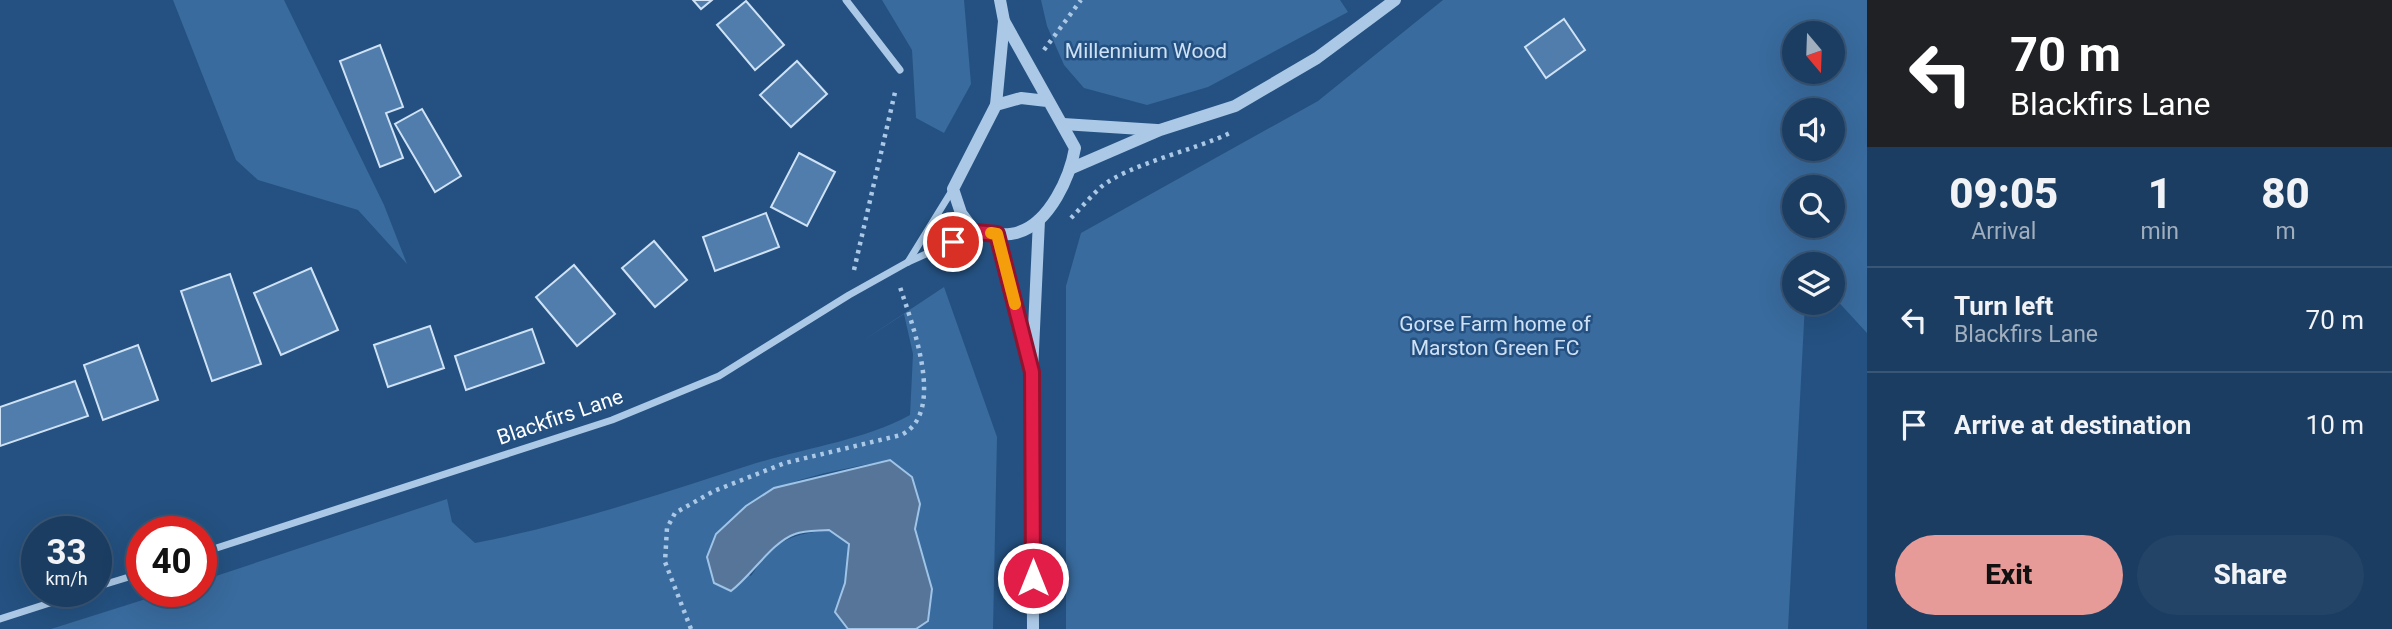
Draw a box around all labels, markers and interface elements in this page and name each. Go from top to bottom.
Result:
north arrow [1782,21,1844,84]
map controls [1782,21,1845,315]
text: 70 m [2010,26,2121,83]
icon: left [1895,28,1986,119]
park label: Millennium Wood [1065,39,1227,63]
text: Blackfirs Lane [2010,85,2210,123]
button: sound [1782,98,1845,161]
text: 09:05 [1949,169,2058,218]
text: 1 [2148,169,2172,218]
text: 80 [2261,169,2310,218]
button: search [1782,175,1845,238]
pin [923,212,983,272]
text: Arrival [1971,218,2036,245]
text: min [2141,218,2179,245]
text: m [2275,218,2296,245]
icon: arrive [934,223,972,261]
button: layers [1782,252,1845,315]
text: Turn left [1954,291,2053,321]
icon: left [1895,301,1933,339]
text: 70 m [2306,305,2364,335]
park label: Gorse Farm home of Marston Green FC [1399,312,1591,360]
text: Blackfirs Lane [1954,321,2098,348]
street label: Blackfirs Lane [494,384,626,450]
icon: arrive [1895,406,1933,444]
text: Arrive at destination [1954,410,2191,440]
text: 10 m [2306,410,2364,440]
speed limit sign: 40 [126,516,217,607]
text: 33 [46,532,87,573]
button: Exit [1895,535,2123,615]
button: Share [2137,535,2364,615]
position arrow [996,541,1070,615]
text: km/h [45,568,88,589]

